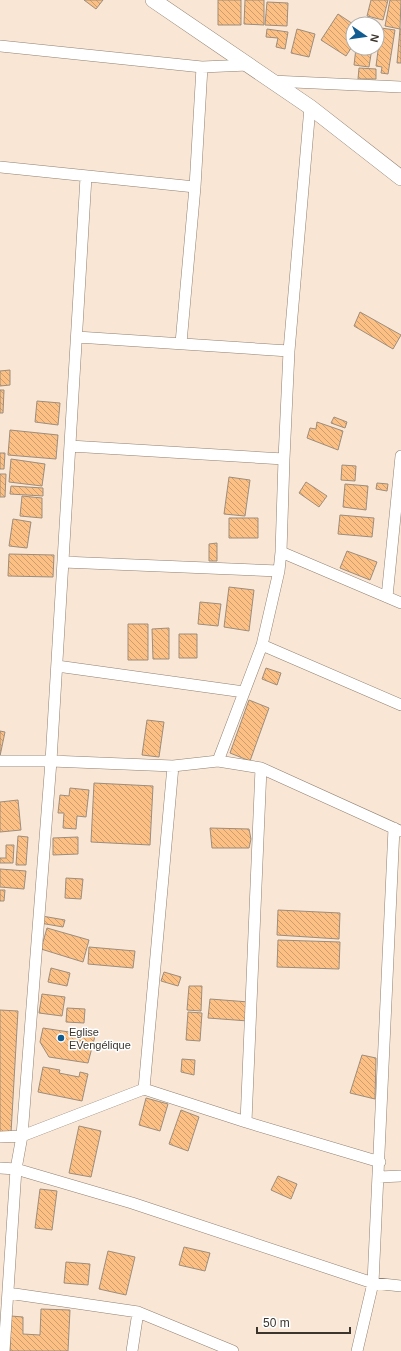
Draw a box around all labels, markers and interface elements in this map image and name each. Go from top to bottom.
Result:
north arrow [345,16,385,56]
text: N [368,33,381,44]
place label: Eglise EVengélique [69,1026,131,1051]
marker: Eglise EVengélique [56,1033,66,1043]
scale bar [257,1309,350,1335]
text: 50 m [263,1316,290,1330]

